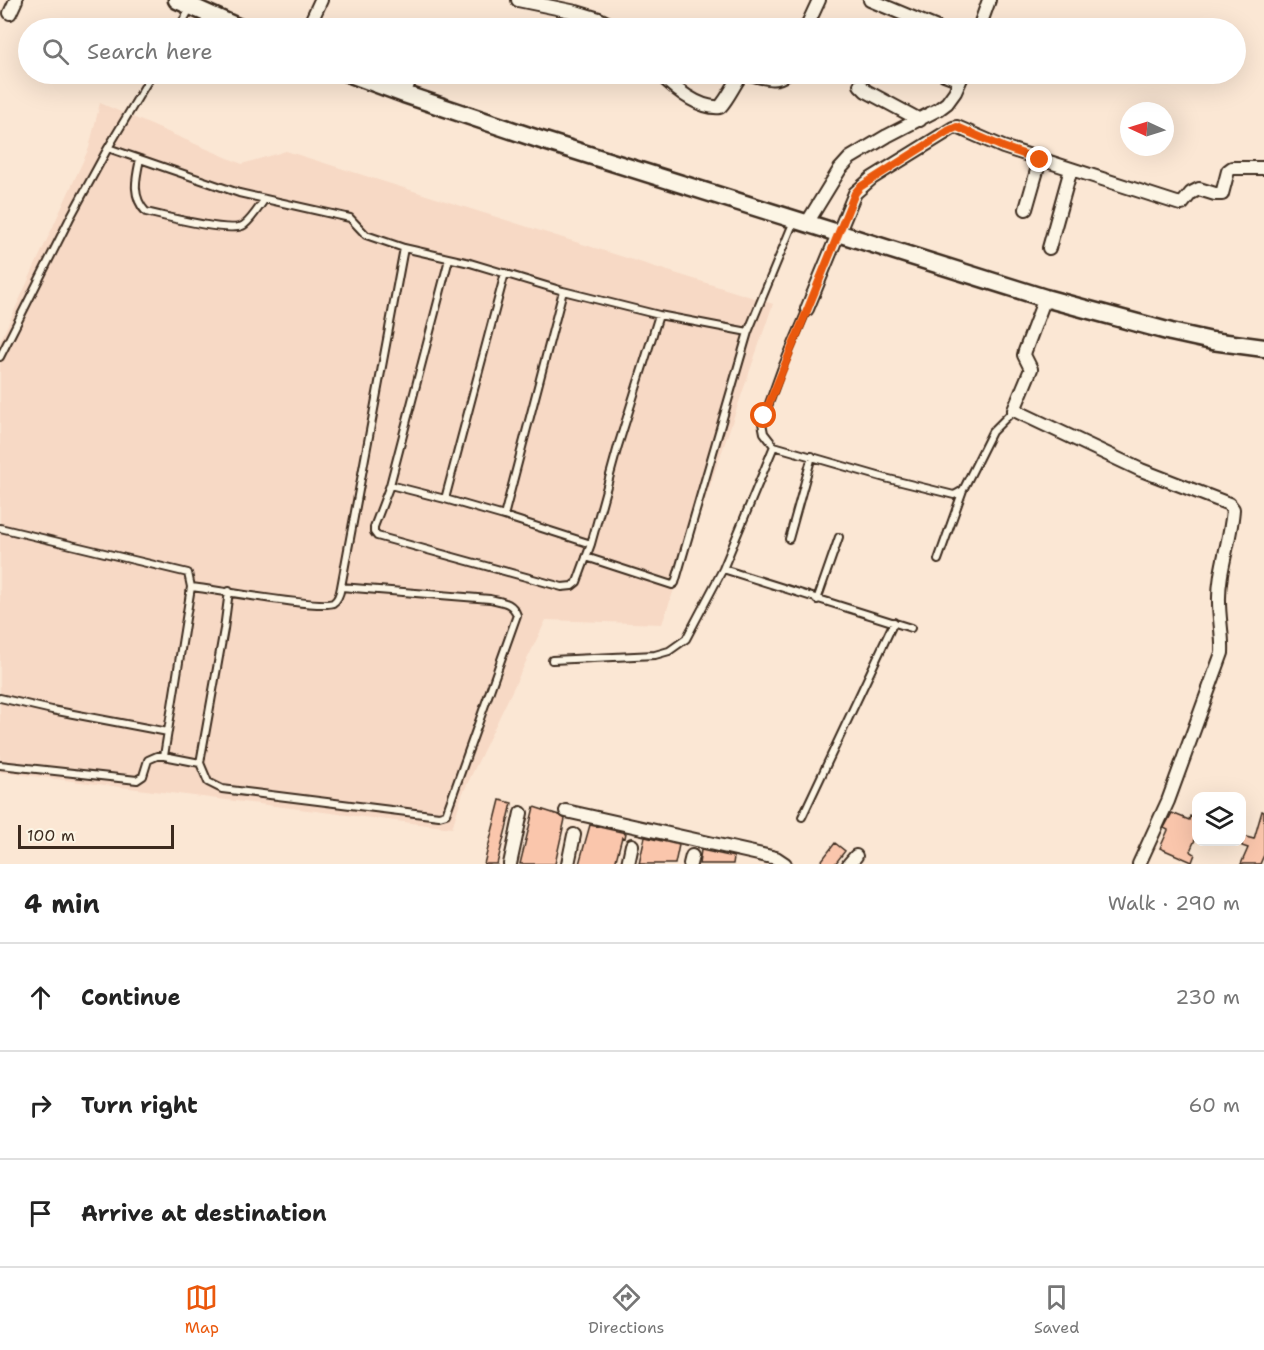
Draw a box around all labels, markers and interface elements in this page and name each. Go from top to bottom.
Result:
search box [18,18,1246,84]
icon: search [39,35,72,68]
text: Search here [87,37,213,66]
north arrow [1120,102,1174,156]
route end [1026,146,1052,172]
route start [750,402,776,428]
map controls [1192,792,1246,846]
button: layers [1192,792,1246,846]
scale bar [18,822,174,850]
text: 100 m [27,825,75,846]
text: 4 min [24,886,100,921]
text: Walk · 290 m [1108,890,1240,916]
icon: ahead [24,981,57,1014]
text: Continue [81,983,181,1012]
text: 230 m [1175,984,1240,1010]
icon: right [24,1089,57,1122]
text: Turn right [81,1091,198,1120]
text: 60 m [1188,1092,1240,1118]
icon: arrive [24,1197,57,1230]
text: Arrive at destination [81,1199,327,1228]
tab: Map [185,1281,219,1338]
tab: Directions [588,1281,665,1338]
tab: Saved [1034,1281,1079,1338]

